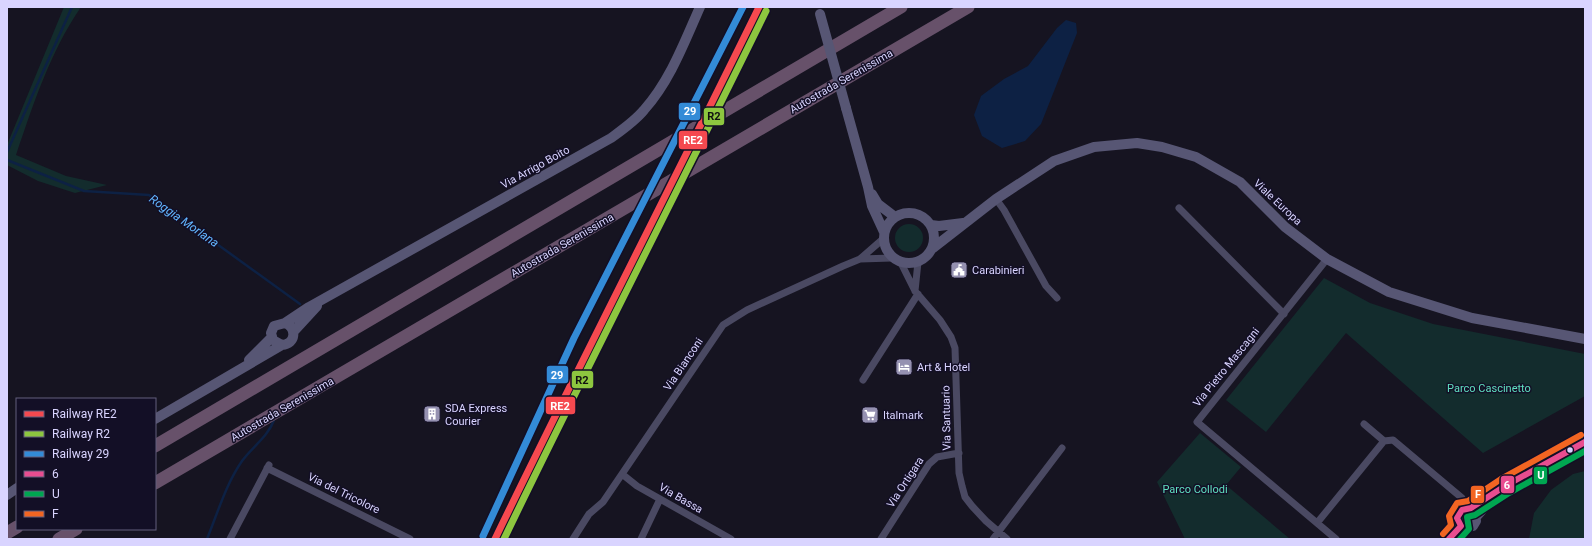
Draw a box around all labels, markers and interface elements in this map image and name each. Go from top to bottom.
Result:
street label: Autostrada Serenissima [787,47,895,116]
line badge: 29 [678,102,701,121]
text: 29 [684,105,696,118]
line badge: R2 [703,107,725,126]
text: R2 [707,110,721,123]
line badge: RE2 [678,130,708,150]
text: RE2 [683,134,703,147]
street label: Via Arrigo Boito [499,143,572,192]
street label: Viale Europa [1251,177,1304,228]
water label: Roggia Morlana [147,192,221,250]
street label: Autostrada Serenissima [508,211,616,280]
public building icon: Carabinieri [949,260,969,280]
place label: Carabinieri [972,264,1024,277]
street label: Via Pietro Mascagni [1191,325,1262,409]
street label: Via Bianconi [661,335,706,393]
hotel icon: Art & Hotel [894,357,914,377]
place label: Art & Hotel [917,361,970,374]
line badge: 29 [546,365,569,384]
text: 29 [551,369,563,382]
line badge: R2 [571,370,594,389]
text: R2 [575,374,589,387]
street label: Autostrada Serenissima [228,375,336,444]
park label: Parco Cascinetto [1447,382,1531,395]
street label: Via Santuario [939,385,954,451]
line badge: RE2 [545,396,576,415]
legend [16,398,156,530]
text: RE2 [550,400,570,413]
place label: SDA Express Courier [445,402,508,428]
building icon: SDA Express Courier [422,404,442,424]
supermarket icon: Italmark [860,405,880,425]
text: Railway RE2 [52,407,117,421]
place label: Italmark [883,409,924,422]
text: Railway R2 [52,427,110,441]
unlabelled marker [1565,445,1575,455]
text: Railway 29 [52,447,109,461]
street label: Via Ortigara [884,454,927,510]
line badge: U [1533,466,1548,485]
text: 6 [52,467,59,481]
text: U [1537,469,1545,482]
street label: Via del Tricolore [306,470,382,517]
line badge: 6 [1500,475,1515,494]
text: 6 [1504,479,1510,492]
street label: Via Bassa [656,481,705,516]
park label: Parco Collodi [1162,483,1228,496]
line badge: F [1470,485,1485,504]
text: U [52,487,60,501]
text: F [1475,488,1481,501]
text: F [52,507,59,521]

